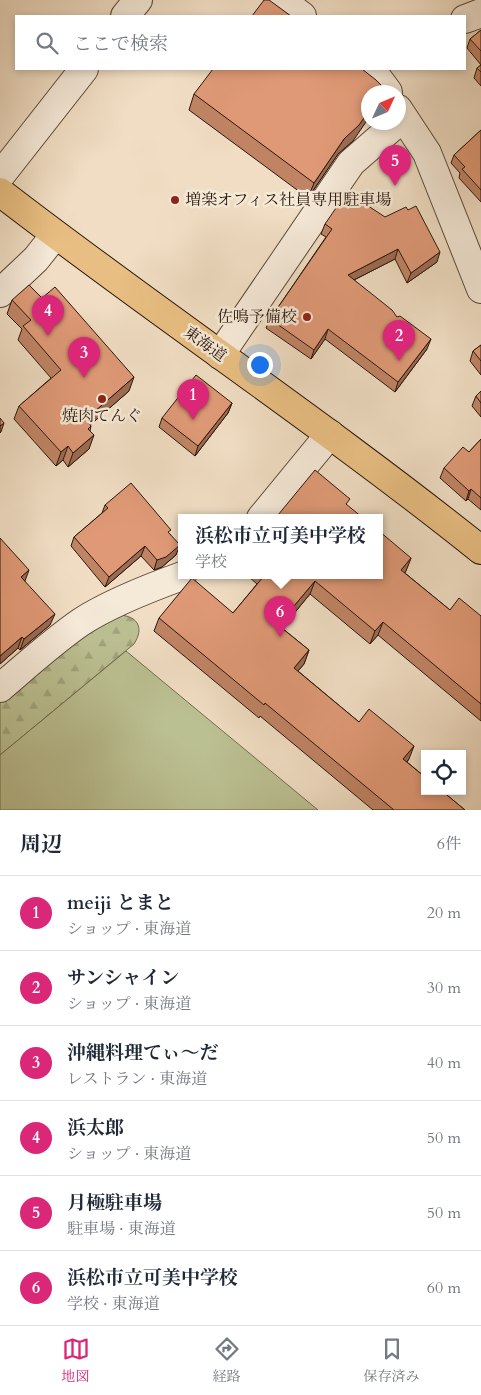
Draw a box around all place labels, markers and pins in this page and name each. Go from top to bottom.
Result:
pin: 5 [379,145,411,186]
place label: 増楽オフィス社員専用駐車場 [185,189,391,211]
marker: 増楽オフィス社員専用駐車場 [169,194,181,206]
pin: 4 [32,295,64,336]
place label: 佐鳴予備校 [217,306,297,328]
marker: 佐鳴予備校 [301,311,313,323]
pin: 2 [383,320,415,361]
pin: 3 [68,337,100,378]
pin: 1 [177,379,209,420]
marker: 焼肉てんぐ [96,393,108,405]
place label: 焼肉てんぐ [62,405,142,427]
pin: 6 [264,596,296,637]

